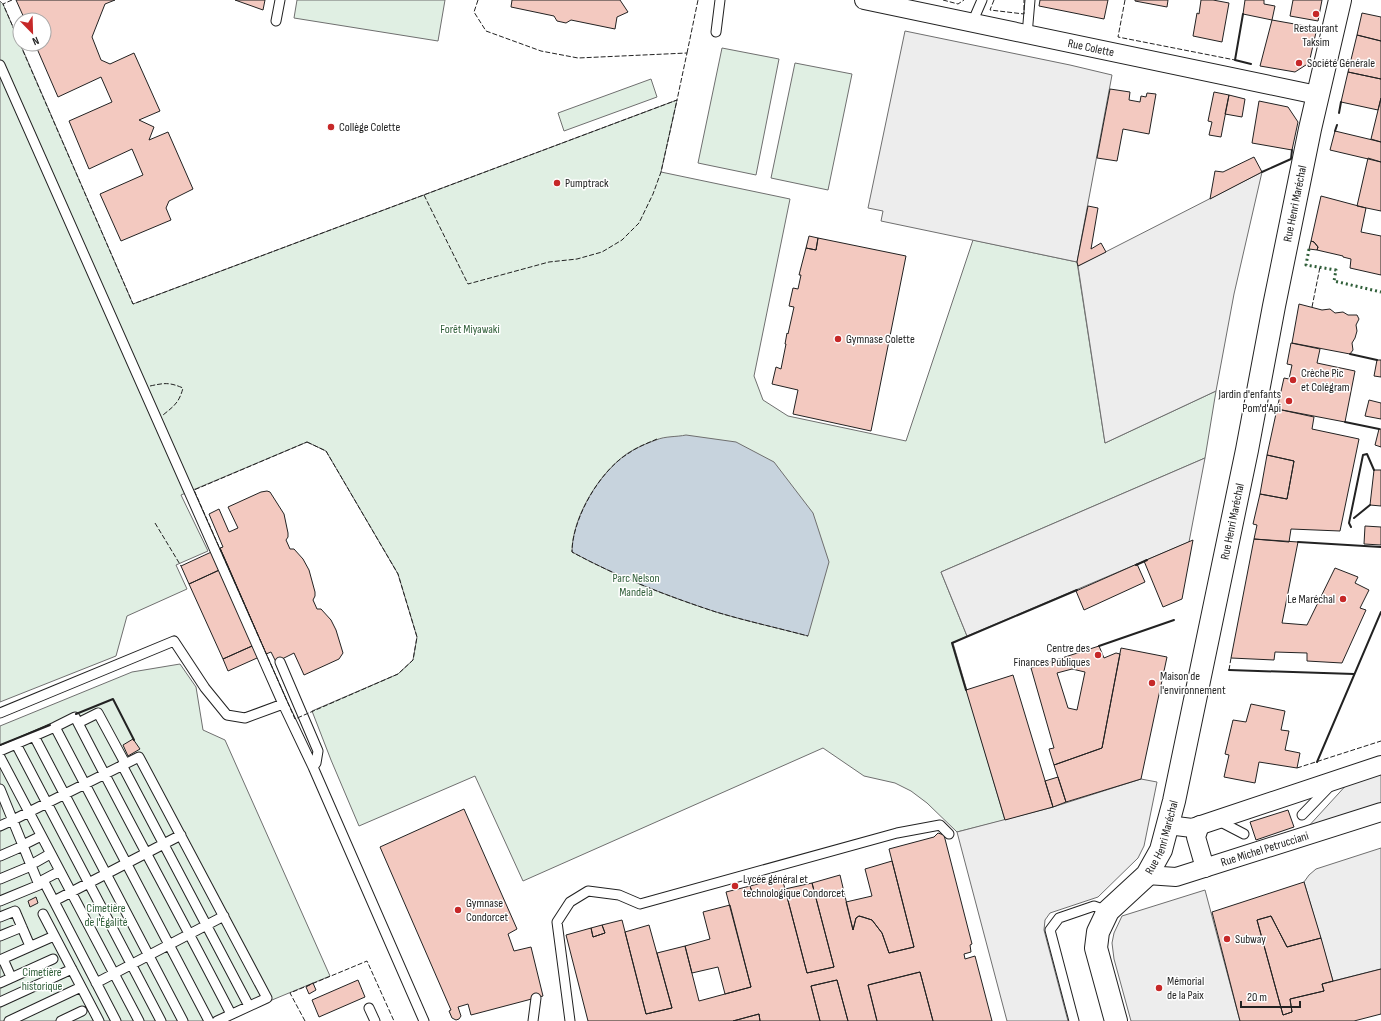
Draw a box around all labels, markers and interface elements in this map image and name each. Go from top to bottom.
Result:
marker: Restaurant Taksim [1311,9,1321,19]
north arrow [12,12,52,52]
place label: Restaurant Taksim [1294,21,1339,50]
text: N [30,34,41,48]
street label: Rue Colette [1066,35,1116,60]
place label: Société Générale [1307,56,1375,71]
marker: Société Générale [1294,58,1304,68]
place label: Collège Colette [339,120,400,135]
marker: Collège Colette [326,122,336,132]
street label: Rue Henri Maréchal [1280,164,1310,243]
place label: Pumptrack [565,176,609,191]
marker: Pumptrack [552,178,562,188]
park label: Forêt Miyawaki [440,322,500,337]
place label: Gymnase Colette [846,332,915,347]
marker: Gymnase Colette [833,334,843,344]
place label: Crèche Pic et Colégram [1301,366,1350,395]
marker: Crèche Pic et Colégram [1288,375,1298,385]
place label: Jardin d'enfants Pom'd'Api [1217,387,1281,416]
marker: Jardin d'enfants Pom'd'Api [1284,396,1294,406]
street label: Rue Henri Maréchal [1217,482,1247,561]
park label: Parc Nelson Mandela [612,571,660,600]
place label: Le Maréchal [1287,592,1335,607]
marker: Le Maréchal [1338,594,1348,604]
place label: Centre des Finances Publiques [1013,641,1090,670]
marker: Centre des Finances Publiques [1093,650,1103,660]
place label: Maison de l'environnement [1160,669,1226,698]
marker: Maison de l'environnement [1147,678,1157,688]
street label: Rue Henri Maréchal [1141,799,1181,877]
street label: Rue Michel Petrucciani [1219,828,1310,870]
place label: Lycée général et technologique Condorcet [743,872,845,901]
marker: Lycée général et technologique Condorcet [730,881,740,891]
place label: Gymnase Condorcet [466,896,509,925]
park label: Cimetière de l'Égalité [84,901,128,930]
marker: Gymnase Condorcet [453,905,463,915]
place label: Subway [1235,932,1266,947]
marker: Subway [1222,934,1232,944]
park label: Cimetière historique [22,965,63,994]
place label: Mémorial de la Paix [1167,974,1204,1003]
marker: Mémorial de la Paix [1154,983,1164,993]
scale bar [1241,983,1300,1009]
text: 20 m [1247,990,1267,1005]

